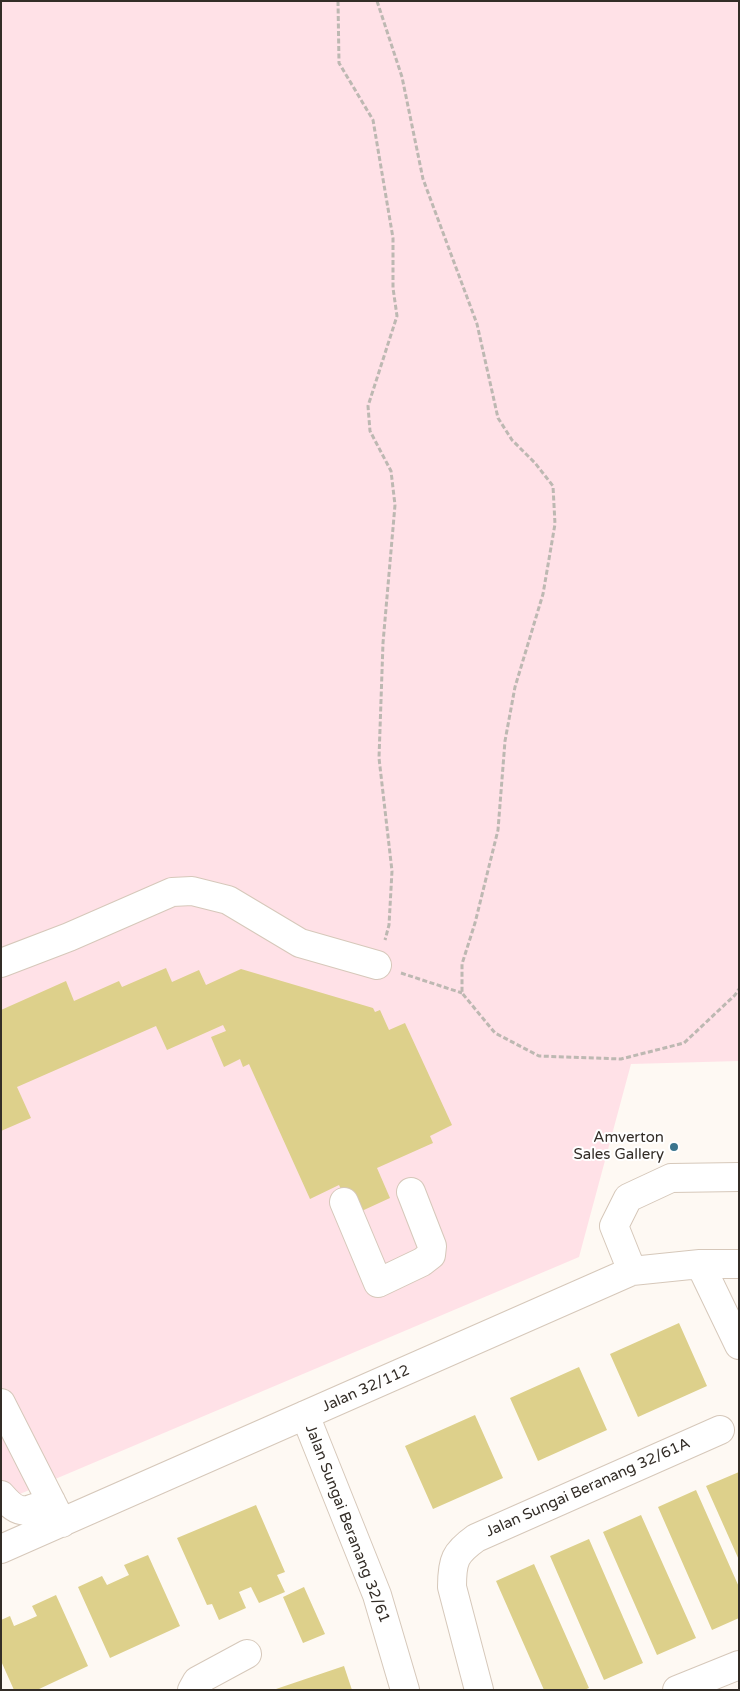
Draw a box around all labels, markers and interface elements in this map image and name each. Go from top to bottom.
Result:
place label: Amverton Sales Gallery [573,1129,664,1164]
marker: Amverton Sales Gallery [668,1141,680,1153]
street label: Jalan 32/112 [319,1362,413,1416]
street label: Jalan Sungai Beranang 32/61 [301,1422,393,1626]
street label: Jalan Sungai Beranang 32/61A [483,1435,693,1541]

